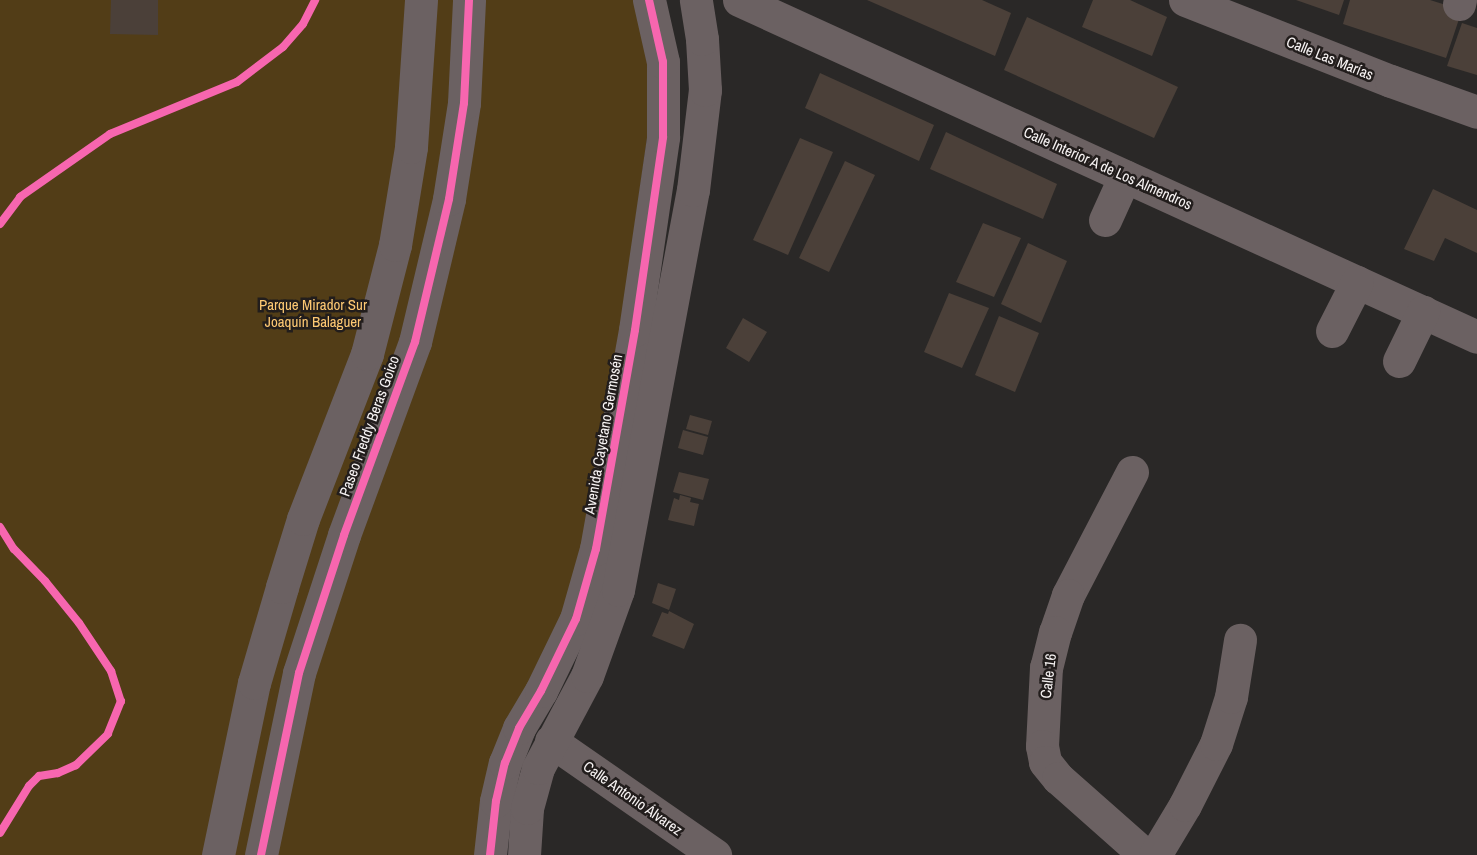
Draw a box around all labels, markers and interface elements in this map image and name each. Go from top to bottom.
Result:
street label: Calle Las Marías [1284,32,1376,84]
street label: Calle Interior A de Los Almendros [1020,122,1196,214]
park label: Parque Mirador Sur Joaquín Balaguer [259,295,367,330]
street label: Paseo Freddy Beras Goico [335,353,403,499]
street label: Avenida Cayetano Germosén [580,353,626,515]
street label: Calle 16 [1036,653,1060,699]
street label: Calle Antonio Álvarez [579,757,687,839]

